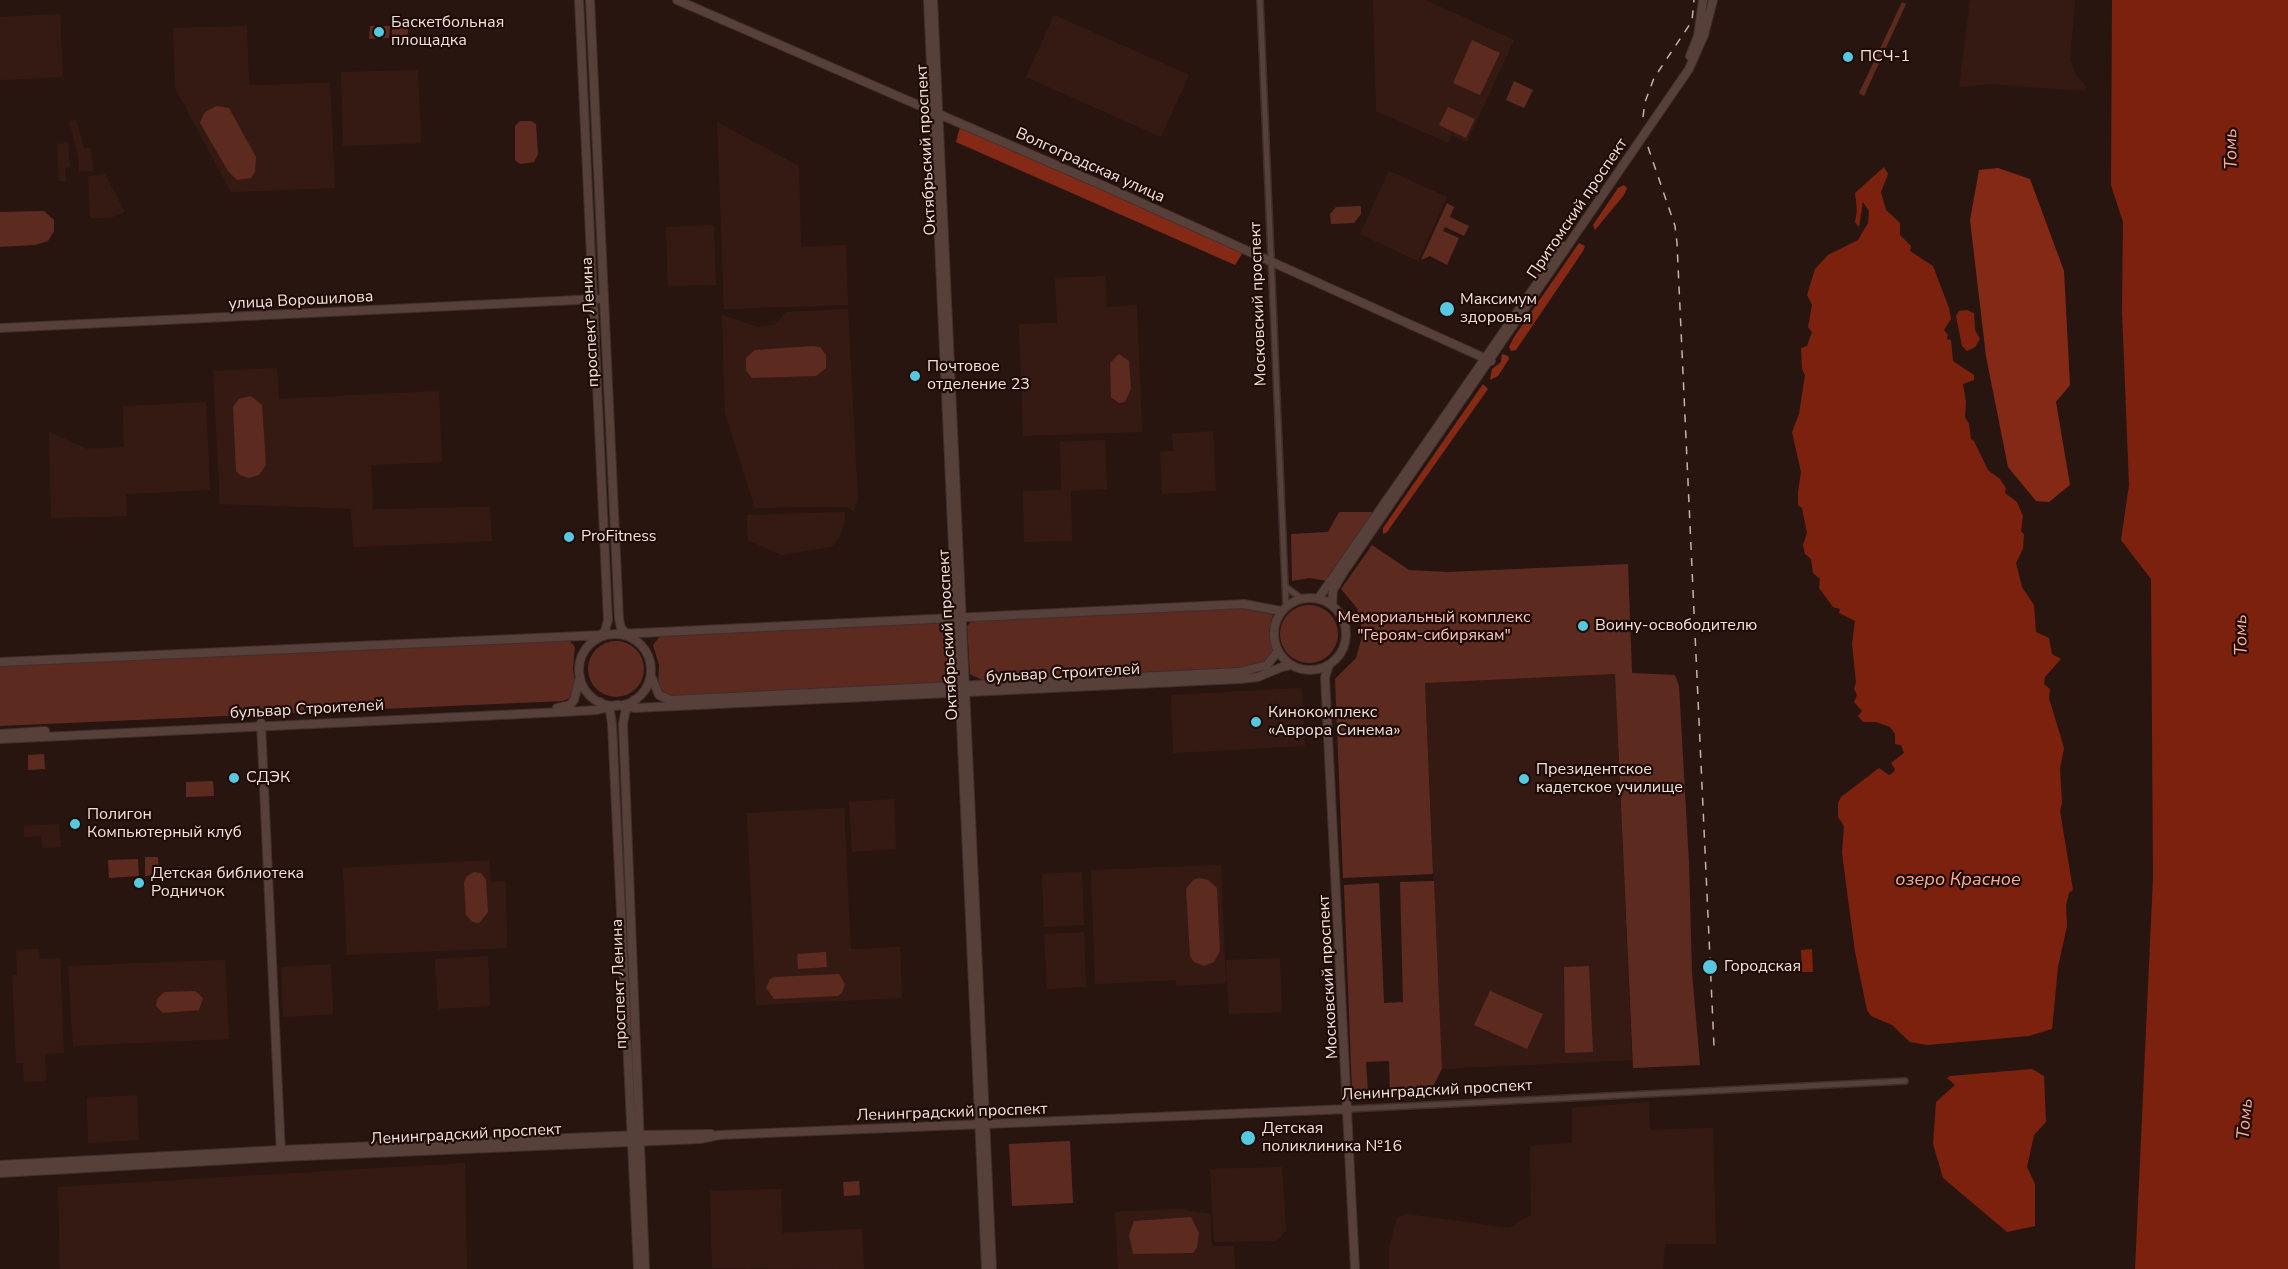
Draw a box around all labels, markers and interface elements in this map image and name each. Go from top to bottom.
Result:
place label: Баскетбольная площадка [391,13,504,51]
marker: Баскетбольная площадка [372,25,386,39]
place label: ПСЧ-1 [1860,47,1910,67]
marker: ПСЧ-1 [1841,50,1855,64]
street label: Октябрьский проспект [913,64,941,236]
street label: Волгоградская улица [1012,124,1168,208]
water label: Томь [2221,128,2243,170]
street label: Притомский проспект [1524,135,1632,283]
street label: Московский проспект [1247,222,1271,386]
street label: проспект Ленина [578,256,604,388]
street label: улица Ворошилова [228,288,374,314]
place label: Максимум здоровья [1460,290,1537,328]
marker: Максимум здоровья [1438,300,1456,318]
place label: Почтовое отделение 23 [927,357,1030,395]
marker: Почтовое отделение 23 [908,369,922,383]
place label: ProFitness [581,527,657,547]
marker: ProFitness [562,530,576,544]
street label: Октябрьский проспект [935,549,963,721]
park label: Мемориальный комплекс "Героям-сибирякам" [1338,608,1530,646]
water label: Томь [2231,614,2253,656]
place label: Воину-освободителю [1595,616,1757,636]
marker: Воину-освободителю [1576,619,1590,633]
street label: бульвар Строителей [985,660,1141,688]
street label: бульвар Строителей [229,696,385,724]
place label: Кинокомплекс «Аврора Синема» [1268,703,1401,741]
marker: Кинокомплекс «Аврора Синема» [1249,715,1263,729]
place label: Президентское кадетское училище [1536,760,1683,798]
place label: СДЭК [246,768,290,788]
marker: СДЭК [227,771,241,785]
marker: Президентское кадетское училище [1517,772,1531,786]
place label: Полигон Компьютерный клуб [87,805,242,843]
marker: Полигон Компьютерный клуб [68,817,82,831]
place label: Детская библиотека Родничок [151,864,304,902]
water label: озеро Красное [1895,870,2021,892]
marker: Детская библиотека Родничок [132,876,146,890]
street label: Московский проспект [1315,894,1343,1060]
street label: проспект Ленина [608,919,632,1049]
place label: Городская [1724,957,1801,977]
marker: Городская [1701,958,1719,976]
street label: Ленинградский проспект [1341,1076,1533,1106]
water label: Томь [2233,1098,2259,1140]
street label: Ленинградский проспект [856,1100,1048,1126]
place label: Детская поликлиника №16 [1262,1119,1402,1157]
street label: Ленинградский проспект [370,1120,562,1150]
marker: Детская поликлиника №16 [1239,1129,1257,1147]

